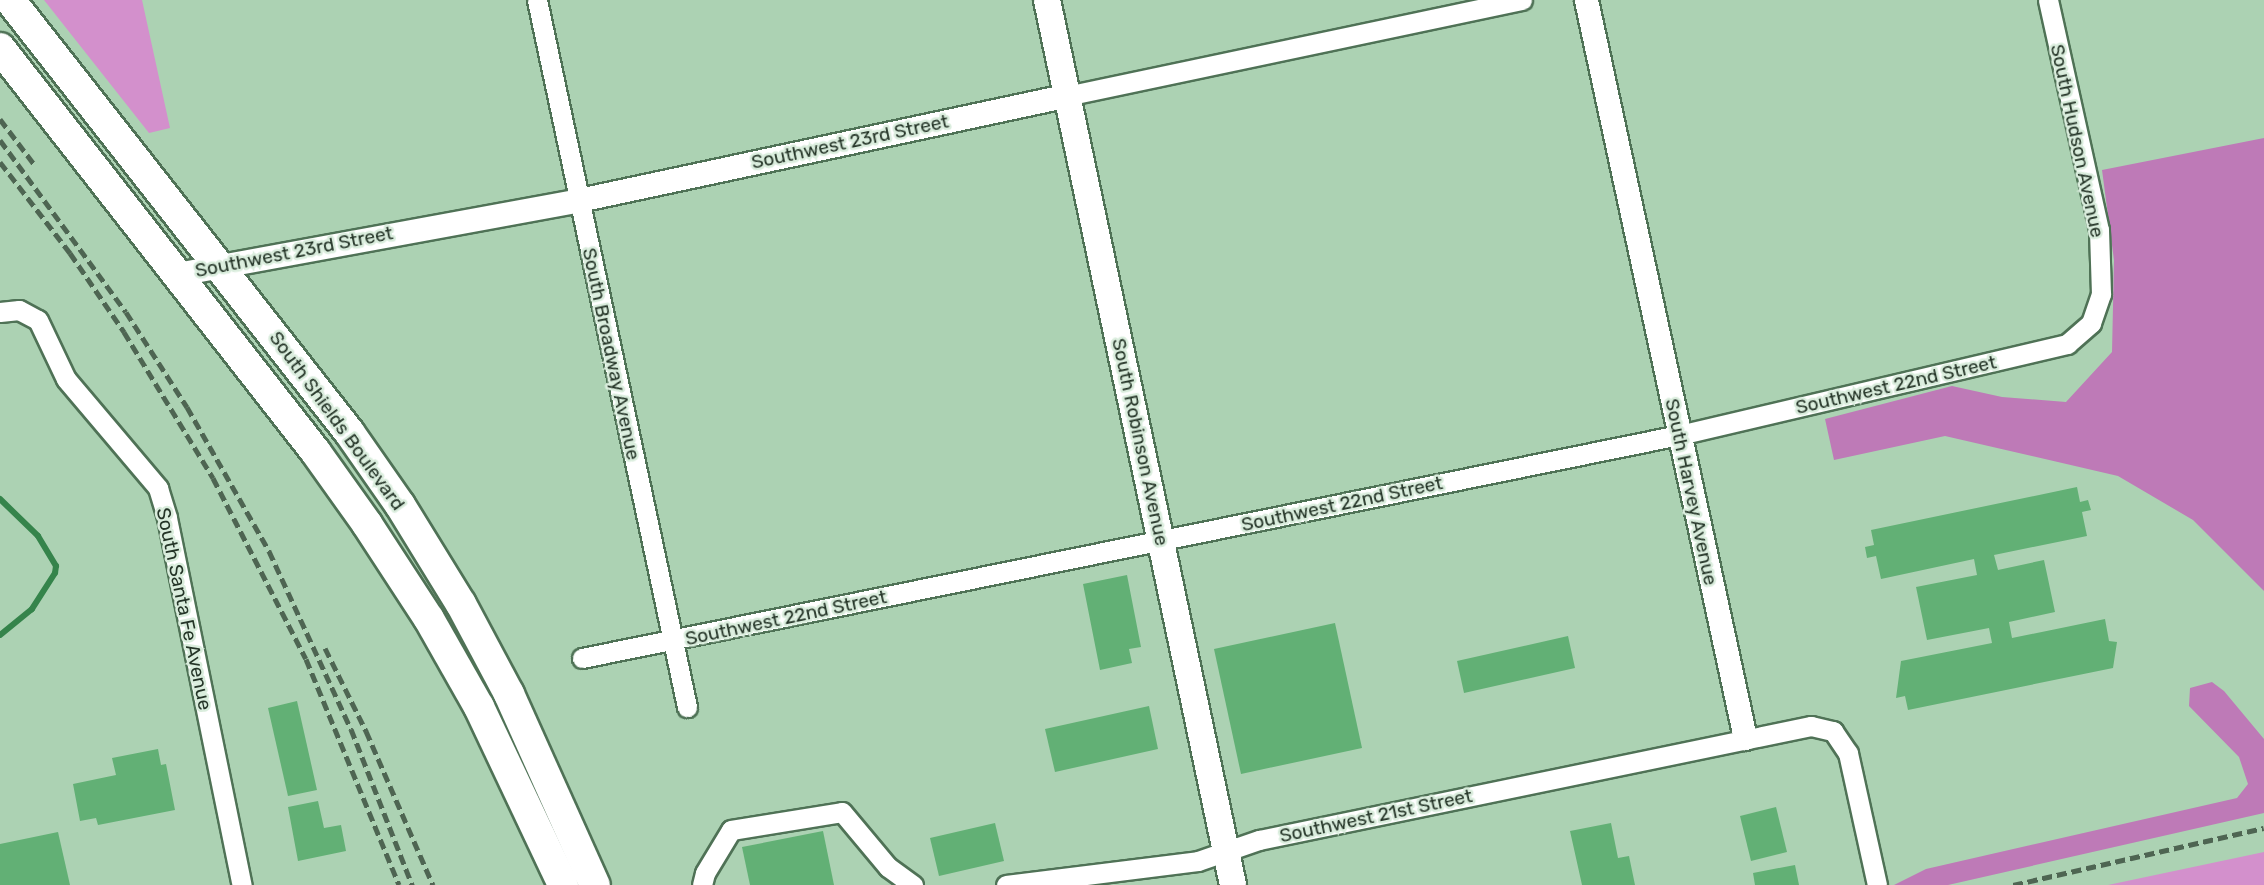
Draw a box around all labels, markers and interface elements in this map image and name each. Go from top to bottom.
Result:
street label: South Hudson Avenue [2045,42,2109,240]
street label: Southwest 23rd Street [749,110,951,174]
street label: Southwest 23rd Street [193,222,395,282]
street label: South Broadway Avenue [577,245,645,463]
street label: South Shields Boulevard [264,327,410,515]
street label: South Robinson Avenue [1107,336,1173,548]
street label: Southwest 22nd Street [1794,351,1998,419]
street label: South Harvey Avenue [1660,396,1722,588]
street label: Southwest 22nd Street [1239,472,1445,536]
street label: South Santa Fe Avenue [151,505,217,713]
street label: Southwest 22nd Street [683,586,889,650]
street label: Southwest 21st Street [1278,784,1474,848]

